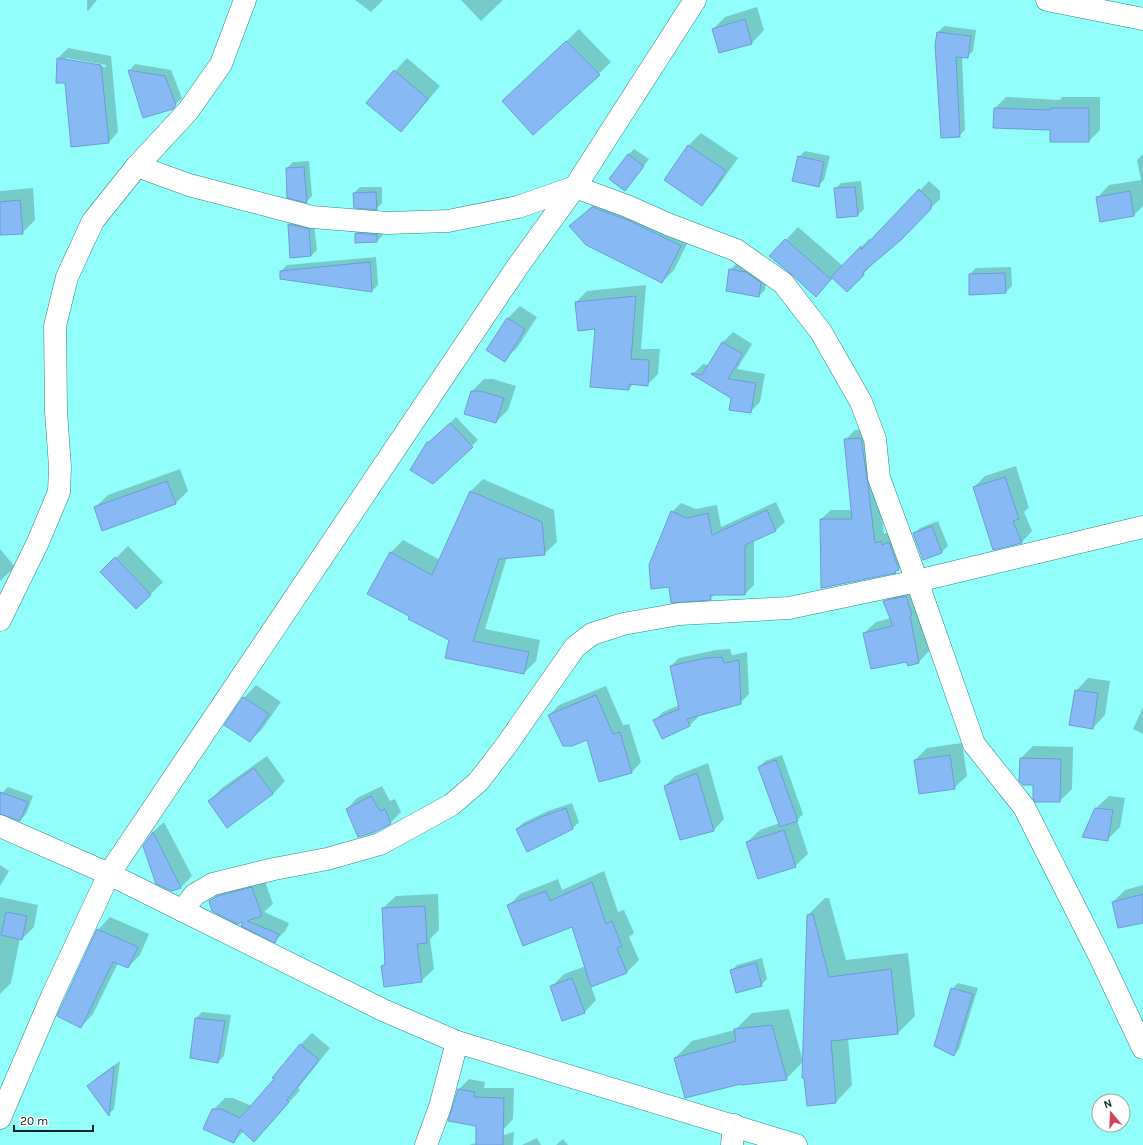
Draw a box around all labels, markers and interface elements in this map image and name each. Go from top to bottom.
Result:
north arrow [1091,1093,1131,1133]
text: N [1102,1097,1114,1111]
scale bar [14,1107,93,1133]
text: 20 m [20,1114,48,1128]

